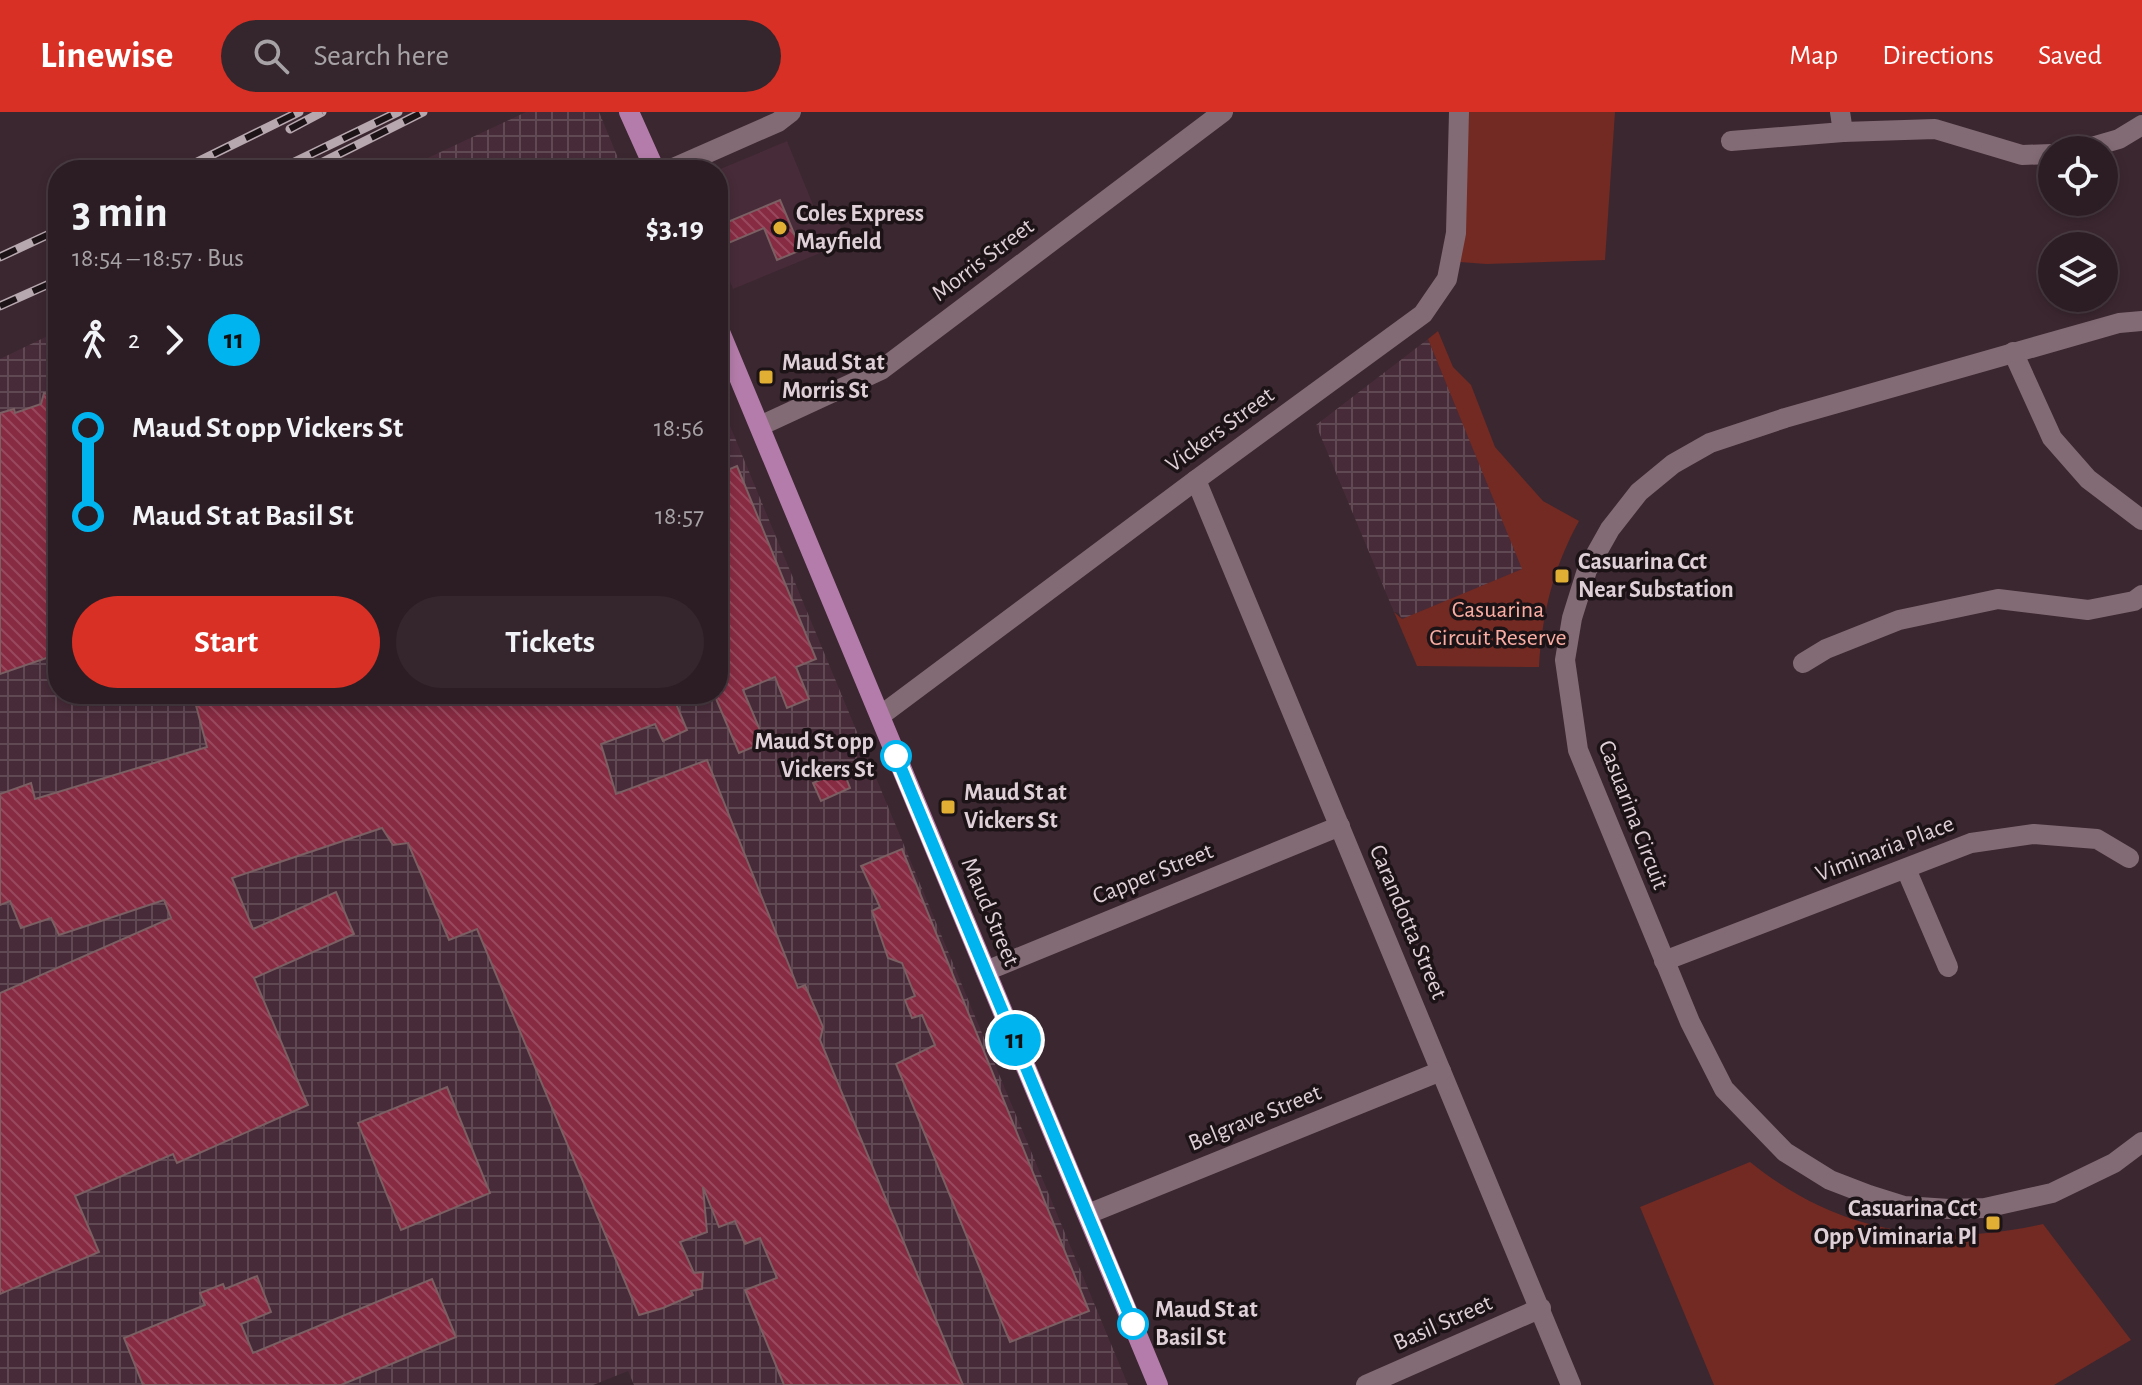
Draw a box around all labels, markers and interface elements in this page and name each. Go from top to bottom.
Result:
search box [221,20,781,92]
icon: search [249,34,293,78]
text: Linewise [40,37,173,75]
text: Search here [313,41,449,71]
text: Map [1789,42,1838,70]
text: Directions [1882,42,1994,70]
text: Saved [2038,42,2102,70]
map controls [2038,136,2118,312]
button: locate [2038,136,2118,216]
text: 3 min [72,191,168,235]
place label: Coles Express Mayfield [796,202,924,254]
text: $3.19 [645,213,704,243]
street label: Morris Street [928,214,1039,306]
marker: Coles Express Mayfield [771,219,789,237]
button: layers [2038,232,2118,312]
text: 18:54 – 18:57 · Bus [72,245,244,271]
icon: walk [72,318,116,362]
icon: forward [152,318,196,362]
text: 11 [224,326,244,354]
text: 2 [128,327,140,353]
place label: Maud St at Morris St [782,351,885,403]
marker: Maud St at Morris St [757,368,775,386]
street label: Vickers Street [1161,383,1279,477]
text: Maud St opp Vickers St [132,413,403,443]
text: 18:56 [654,415,704,441]
text: Maud St at Basil St [132,501,353,531]
text: 18:57 [655,503,704,529]
place label: Casuarina Cct Near Substation [1578,550,1734,602]
marker: Casuarina Cct Near Substation [1553,567,1571,585]
button: Start [72,596,380,688]
button: Tickets [396,596,704,688]
park label: Casuarina Circuit Reserve [1429,598,1567,650]
place label: Maud St opp Vickers St [754,730,874,782]
street label: Casuarina Circuit [1594,737,1673,893]
marker: Maud St opp Vickers St [881,741,911,771]
place label: Maud St at Vickers St [964,781,1067,833]
marker: Maud St at Vickers St [939,798,957,816]
street label: Viminaria Place [1813,812,1957,886]
street label: Capper Street [1089,839,1217,909]
street label: Carandotta Street [1365,841,1451,1003]
street label: Maud Street [957,854,1024,970]
line badge: 11 [979,1014,1051,1066]
text: 11 [1005,1026,1025,1054]
street label: Belgrave Street [1185,1080,1325,1156]
place label: Casuarina Cct Opp Viminaria Pl [1814,1197,1977,1249]
marker: Casuarina Cct Opp Viminaria Pl [1984,1214,2002,1232]
street label: Basil Street [1390,1291,1496,1355]
place label: Maud St at Basil St [1155,1298,1258,1350]
marker: Maud St at Basil St [1118,1309,1148,1339]

